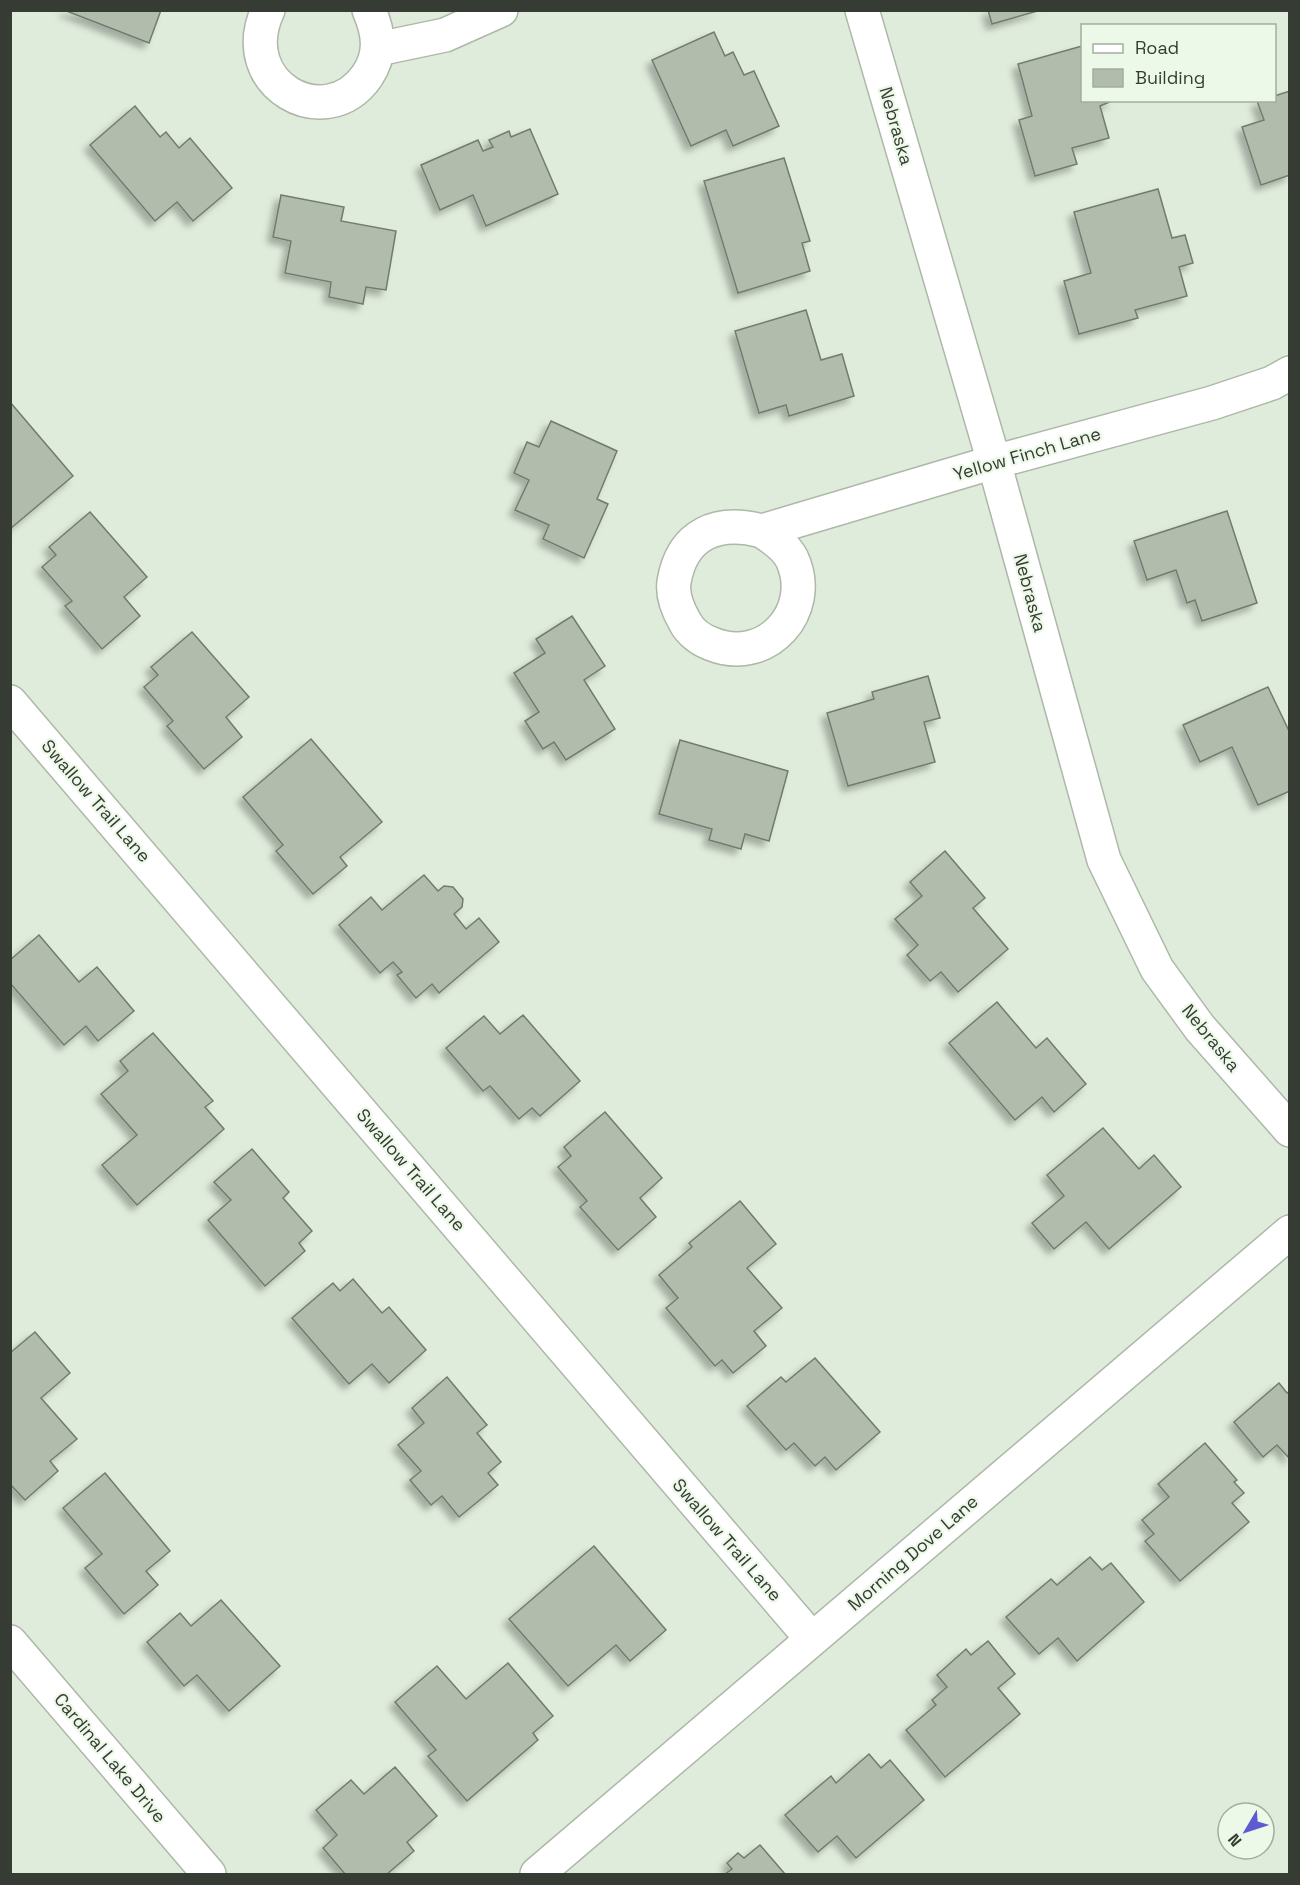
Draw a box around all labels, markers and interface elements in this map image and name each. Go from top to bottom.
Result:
legend [1081,24,1276,102]
text: Road [1135,36,1179,59]
text: Building [1135,66,1205,89]
street label: Nebraska [874,84,919,168]
street label: Yellow Finch Lane [950,421,1103,486]
street label: Nebraska [1009,551,1052,635]
street label: Swallow Trail Lane [37,734,156,867]
street label: Nebraska [1177,999,1246,1076]
street label: Swallow Trail Lane [352,1103,471,1236]
street label: Swallow Trail Lane [668,1473,787,1606]
street label: Morning Dove Lane [843,1490,983,1616]
street label: Cardinal Lake Drive [49,1688,171,1827]
north arrow [1216,1801,1276,1861]
text: N [1223,1829,1246,1851]

